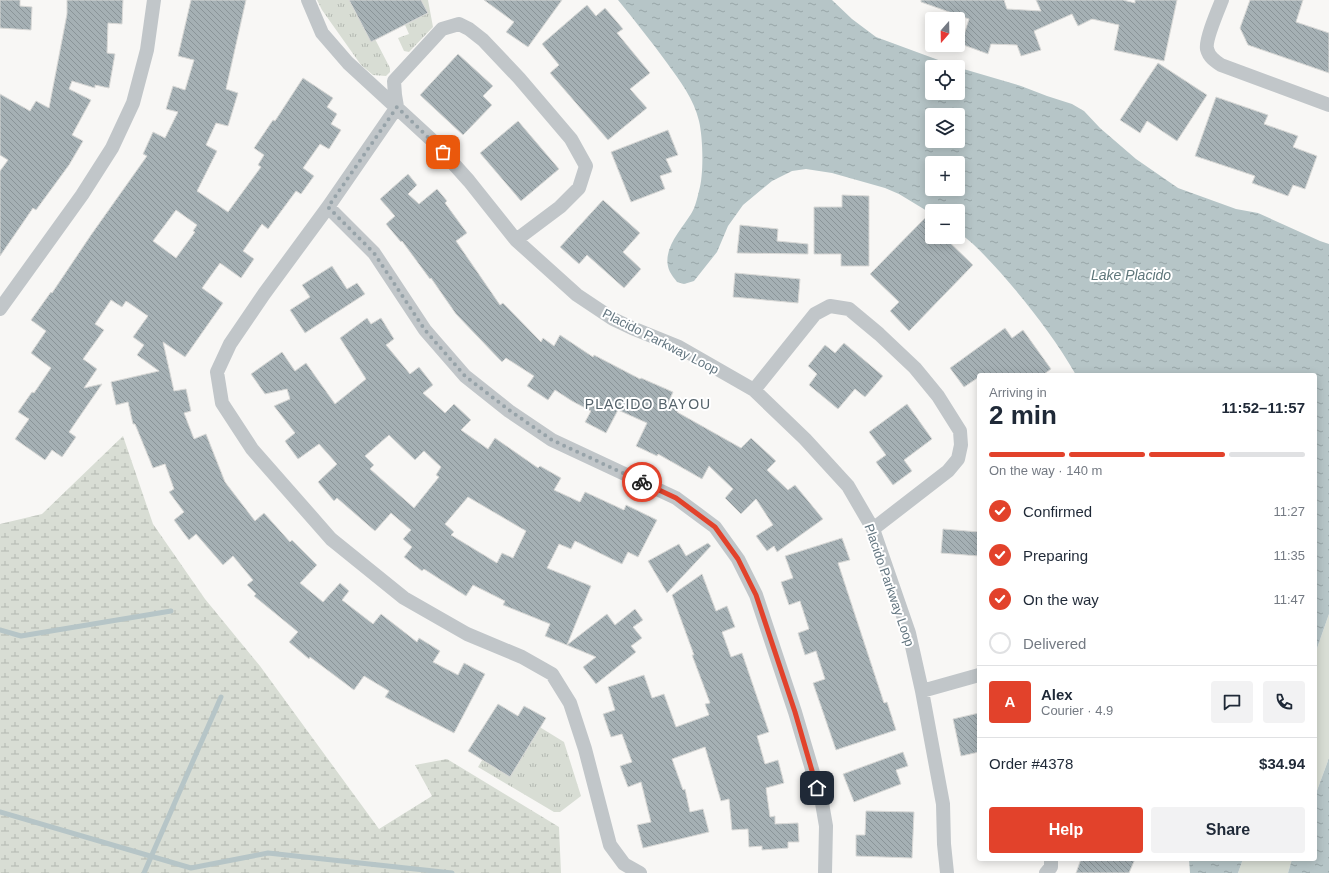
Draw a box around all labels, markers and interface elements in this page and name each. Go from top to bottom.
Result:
north arrow [925,12,965,52]
map controls [925,12,965,244]
button: locate [925,60,965,100]
button: layers [925,108,965,148]
pin [426,135,460,169]
icon: bag [432,141,454,163]
button: + [925,156,965,196]
button: − [925,204,965,244]
water label: Lake Placido [1091,267,1171,283]
street label: Placido Parkway Loop [600,306,721,377]
text: Arriving in [989,385,1047,400]
district label: PLACIDO BAYOU [585,396,711,412]
text: 11:52–11:57 [1222,399,1305,416]
text: 2 min [989,400,1057,430]
courier [622,462,662,502]
text: On the way · 140 m [989,463,1102,478]
icon: bike [631,471,653,493]
icon: check [989,500,1011,522]
text: Confirmed [1023,503,1092,520]
text: 11:27 [1273,504,1305,519]
street label: Placido Parkway Loop [861,522,918,648]
icon: check [989,544,1011,566]
text: Preparing [1023,547,1088,564]
text: 11:35 [1273,548,1305,563]
icon: check [989,588,1011,610]
text: On the way [1023,591,1099,608]
text: 11:47 [1273,592,1305,607]
text: Delivered [1023,635,1086,652]
button: chat [1211,681,1253,723]
button: phone [1263,681,1305,723]
text: Alex [1041,686,1073,703]
text: A [1005,693,1015,710]
text: Courier · 4.9 [1041,703,1113,718]
text: Order #4378 [989,755,1073,772]
text: $34.94 [1259,755,1305,772]
pin [800,771,834,805]
icon: home [806,777,828,799]
button: Help [989,807,1143,853]
button: Share [1151,807,1305,853]

